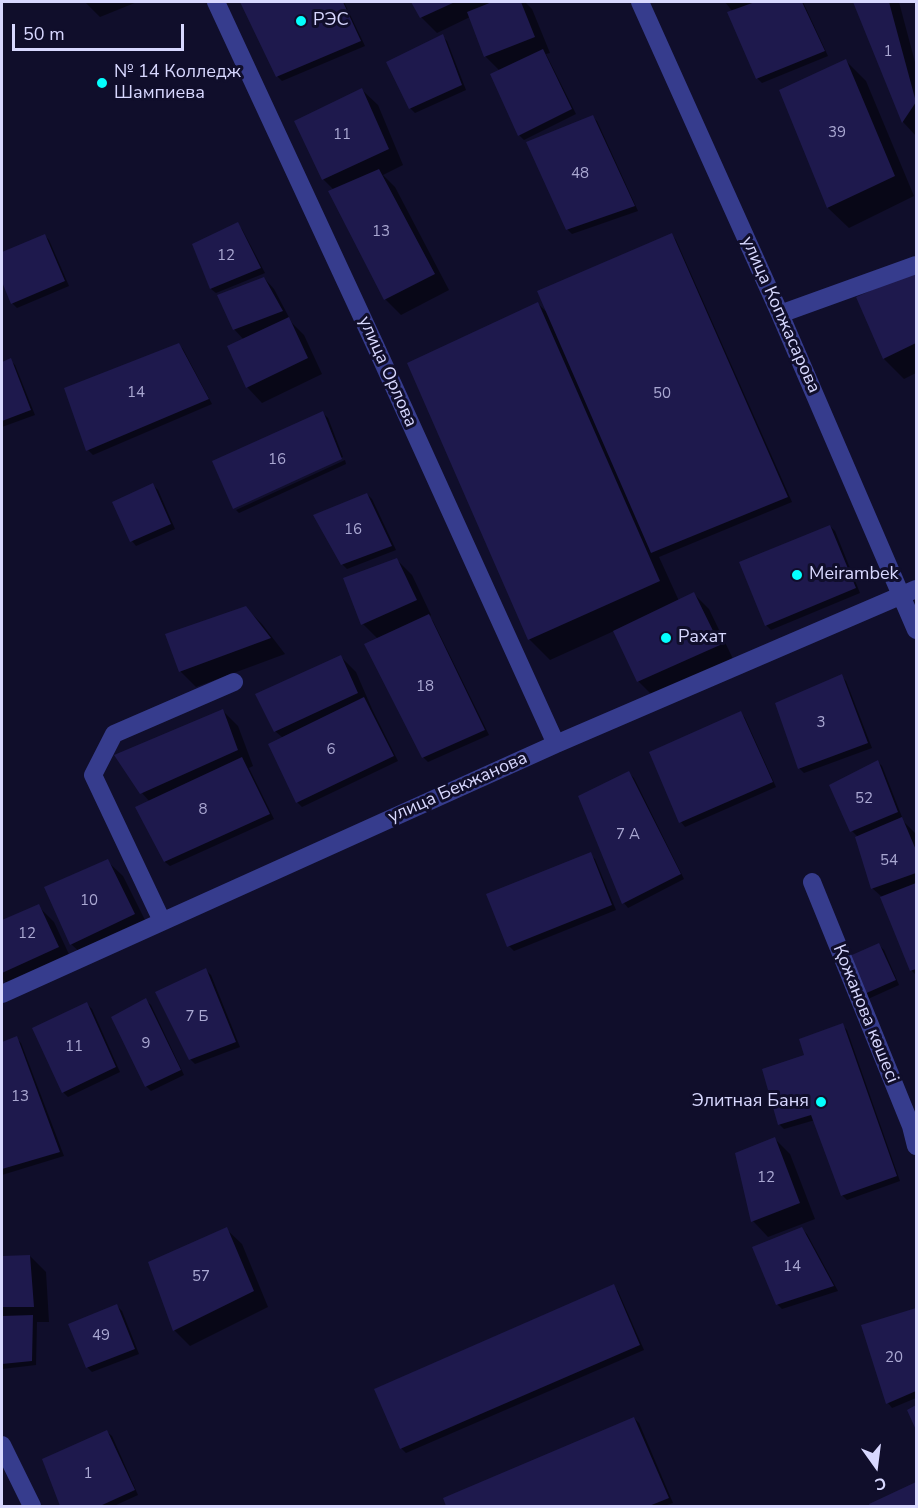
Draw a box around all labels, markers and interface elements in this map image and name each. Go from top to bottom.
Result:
place label: РЭС [313,10,349,32]
scale bar [15,12,188,50]
marker: РЭС [294,14,308,28]
text: 50 m [23,22,65,46]
house number: 1 [884,43,892,61]
place label: № 14 Колледж Шампиева [114,62,241,104]
marker: № 14 Колледж Шампиева [95,76,109,90]
house number: 39 [828,124,846,142]
house number: 11 [333,126,351,144]
house number: 48 [571,165,589,183]
house number: 13 [372,223,390,241]
street label: улица Копжасарова [736,233,824,397]
house number: 12 [217,247,235,265]
street label: улица Орлова [353,313,421,431]
house number: 14 [127,384,145,402]
house number: 50 [653,385,671,403]
house number: 16 [268,451,286,469]
house number: 16 [344,521,362,539]
place label: Meirambek [809,564,899,586]
marker: Meirambek [790,568,804,582]
place label: Рахат [678,627,726,649]
marker: Рахат [659,631,673,645]
house number: 18 [416,678,434,696]
house number: 3 [817,714,825,732]
house number: 6 [327,741,335,759]
street label: улица Бекжанова [385,748,531,828]
house number: 52 [855,790,873,808]
house number: 8 [199,801,207,819]
house number: 7 А [616,826,640,844]
house number: 54 [880,852,898,870]
house number: 10 [80,892,98,910]
house number: 12 [18,925,36,943]
street label: Қожанова көшесі [827,941,903,1087]
house number: 7 Б [186,1008,208,1026]
house number: 9 [142,1035,150,1053]
house number: 11 [65,1038,83,1056]
house number: 13 [11,1088,29,1106]
place label: Элитная Баня [692,1091,809,1113]
marker: Элитная Баня [814,1095,828,1109]
house number: 12 [757,1169,775,1187]
house number: 14 [783,1258,801,1276]
house number: 57 [192,1268,210,1286]
house number: 49 [92,1327,110,1345]
house number: 20 [885,1349,903,1367]
north arrow [846,1436,906,1496]
house number: 1 [84,1465,92,1483]
text: С [872,1471,888,1495]

